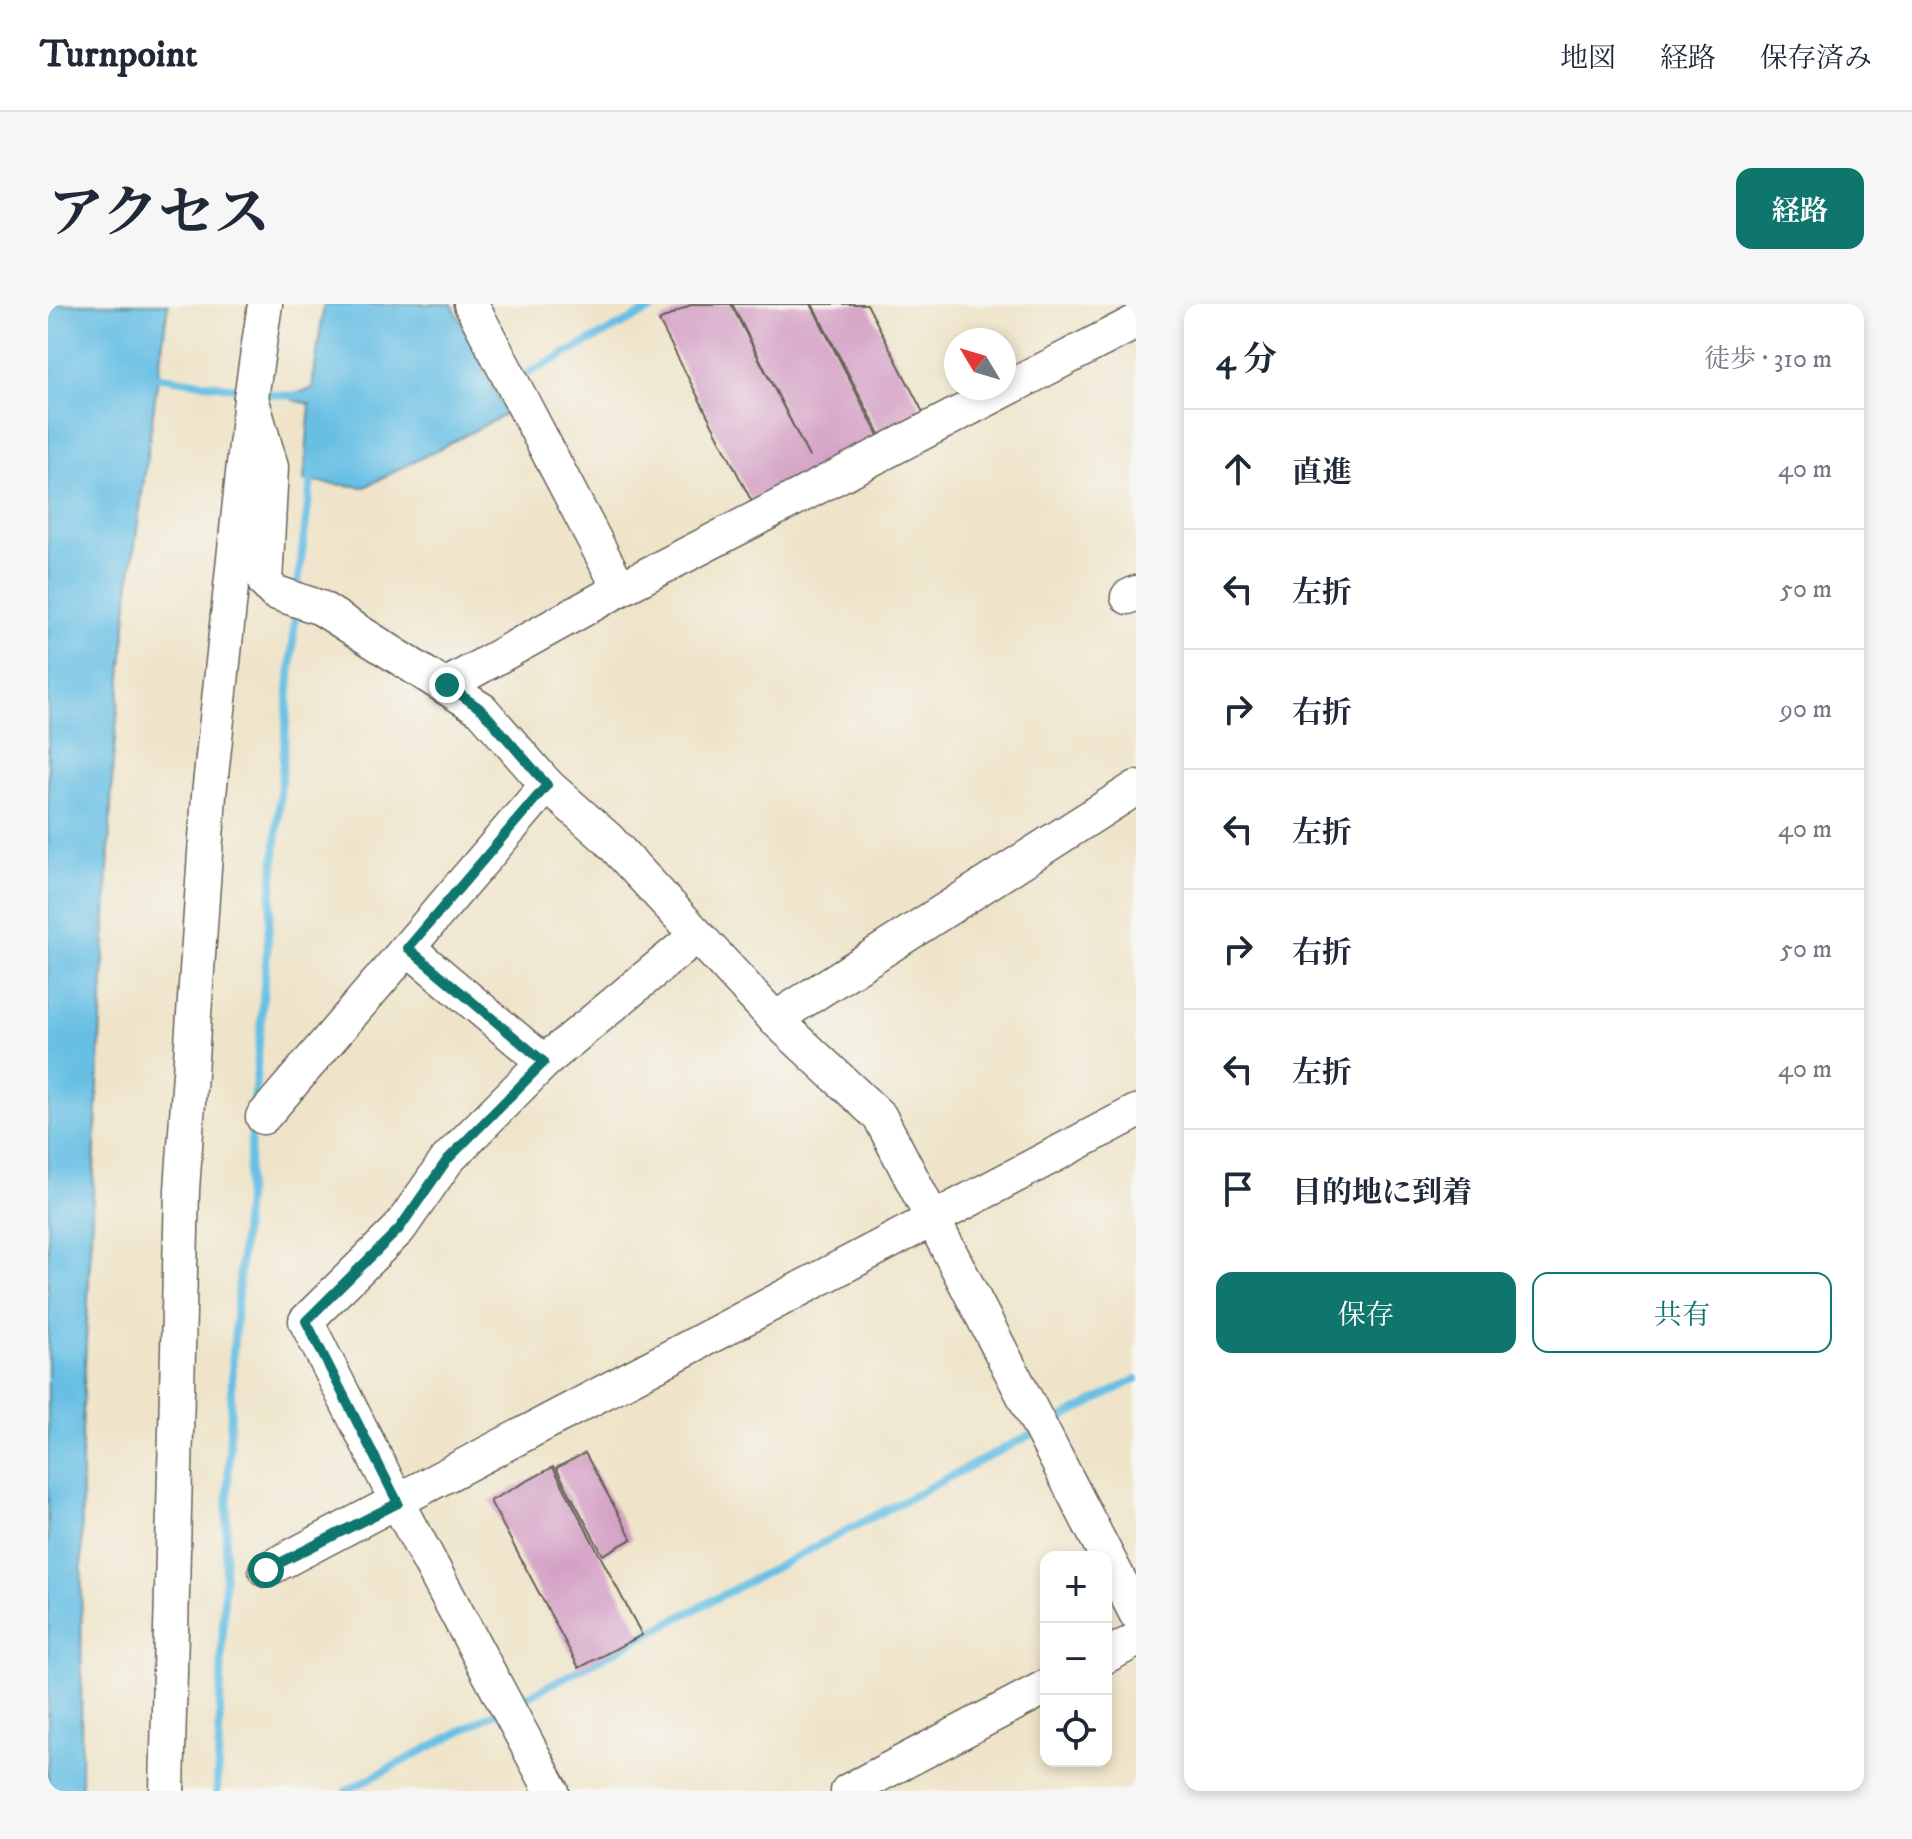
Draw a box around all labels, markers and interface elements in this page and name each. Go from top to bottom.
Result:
text: Turnpoint [40,31,198,79]
text: 地図 [1560,41,1616,76]
text: 経路 [1660,41,1716,76]
text: 保存済み [1760,41,1872,76]
button: 経路 [1736,168,1864,249]
text: アクセス [48,180,270,250]
north arrow [944,328,1016,400]
text: 4 分 [1216,339,1277,381]
text: 徒歩 · 310 m [1704,343,1832,376]
icon: ahead [1216,447,1260,491]
text: 40 m [1778,453,1832,486]
text: 直進 [1292,455,1352,492]
icon: left [1216,567,1260,611]
text: 50 m [1780,573,1832,606]
text: 左折 [1292,575,1352,612]
route end [429,667,465,703]
icon: right [1216,687,1260,731]
text: 90 m [1780,693,1832,726]
text: 右折 [1292,695,1352,732]
icon: left [1216,807,1260,851]
text: 40 m [1778,813,1832,846]
text: 左折 [1292,815,1352,852]
icon: right [1216,927,1260,971]
text: 50 m [1780,933,1832,966]
text: 右折 [1292,935,1352,972]
icon: left [1216,1047,1260,1091]
text: 40 m [1778,1053,1832,1086]
text: 左折 [1292,1055,1352,1092]
icon: arrive [1216,1167,1260,1211]
text: 目的地に到着 [1292,1175,1472,1212]
button: 保存 [1216,1272,1516,1353]
button: 共有 [1532,1272,1832,1353]
map controls [1040,1551,1112,1767]
button: + [1040,1551,1112,1623]
route start [248,1552,284,1588]
button: − [1040,1623,1112,1695]
button: locate [1040,1695,1112,1767]

